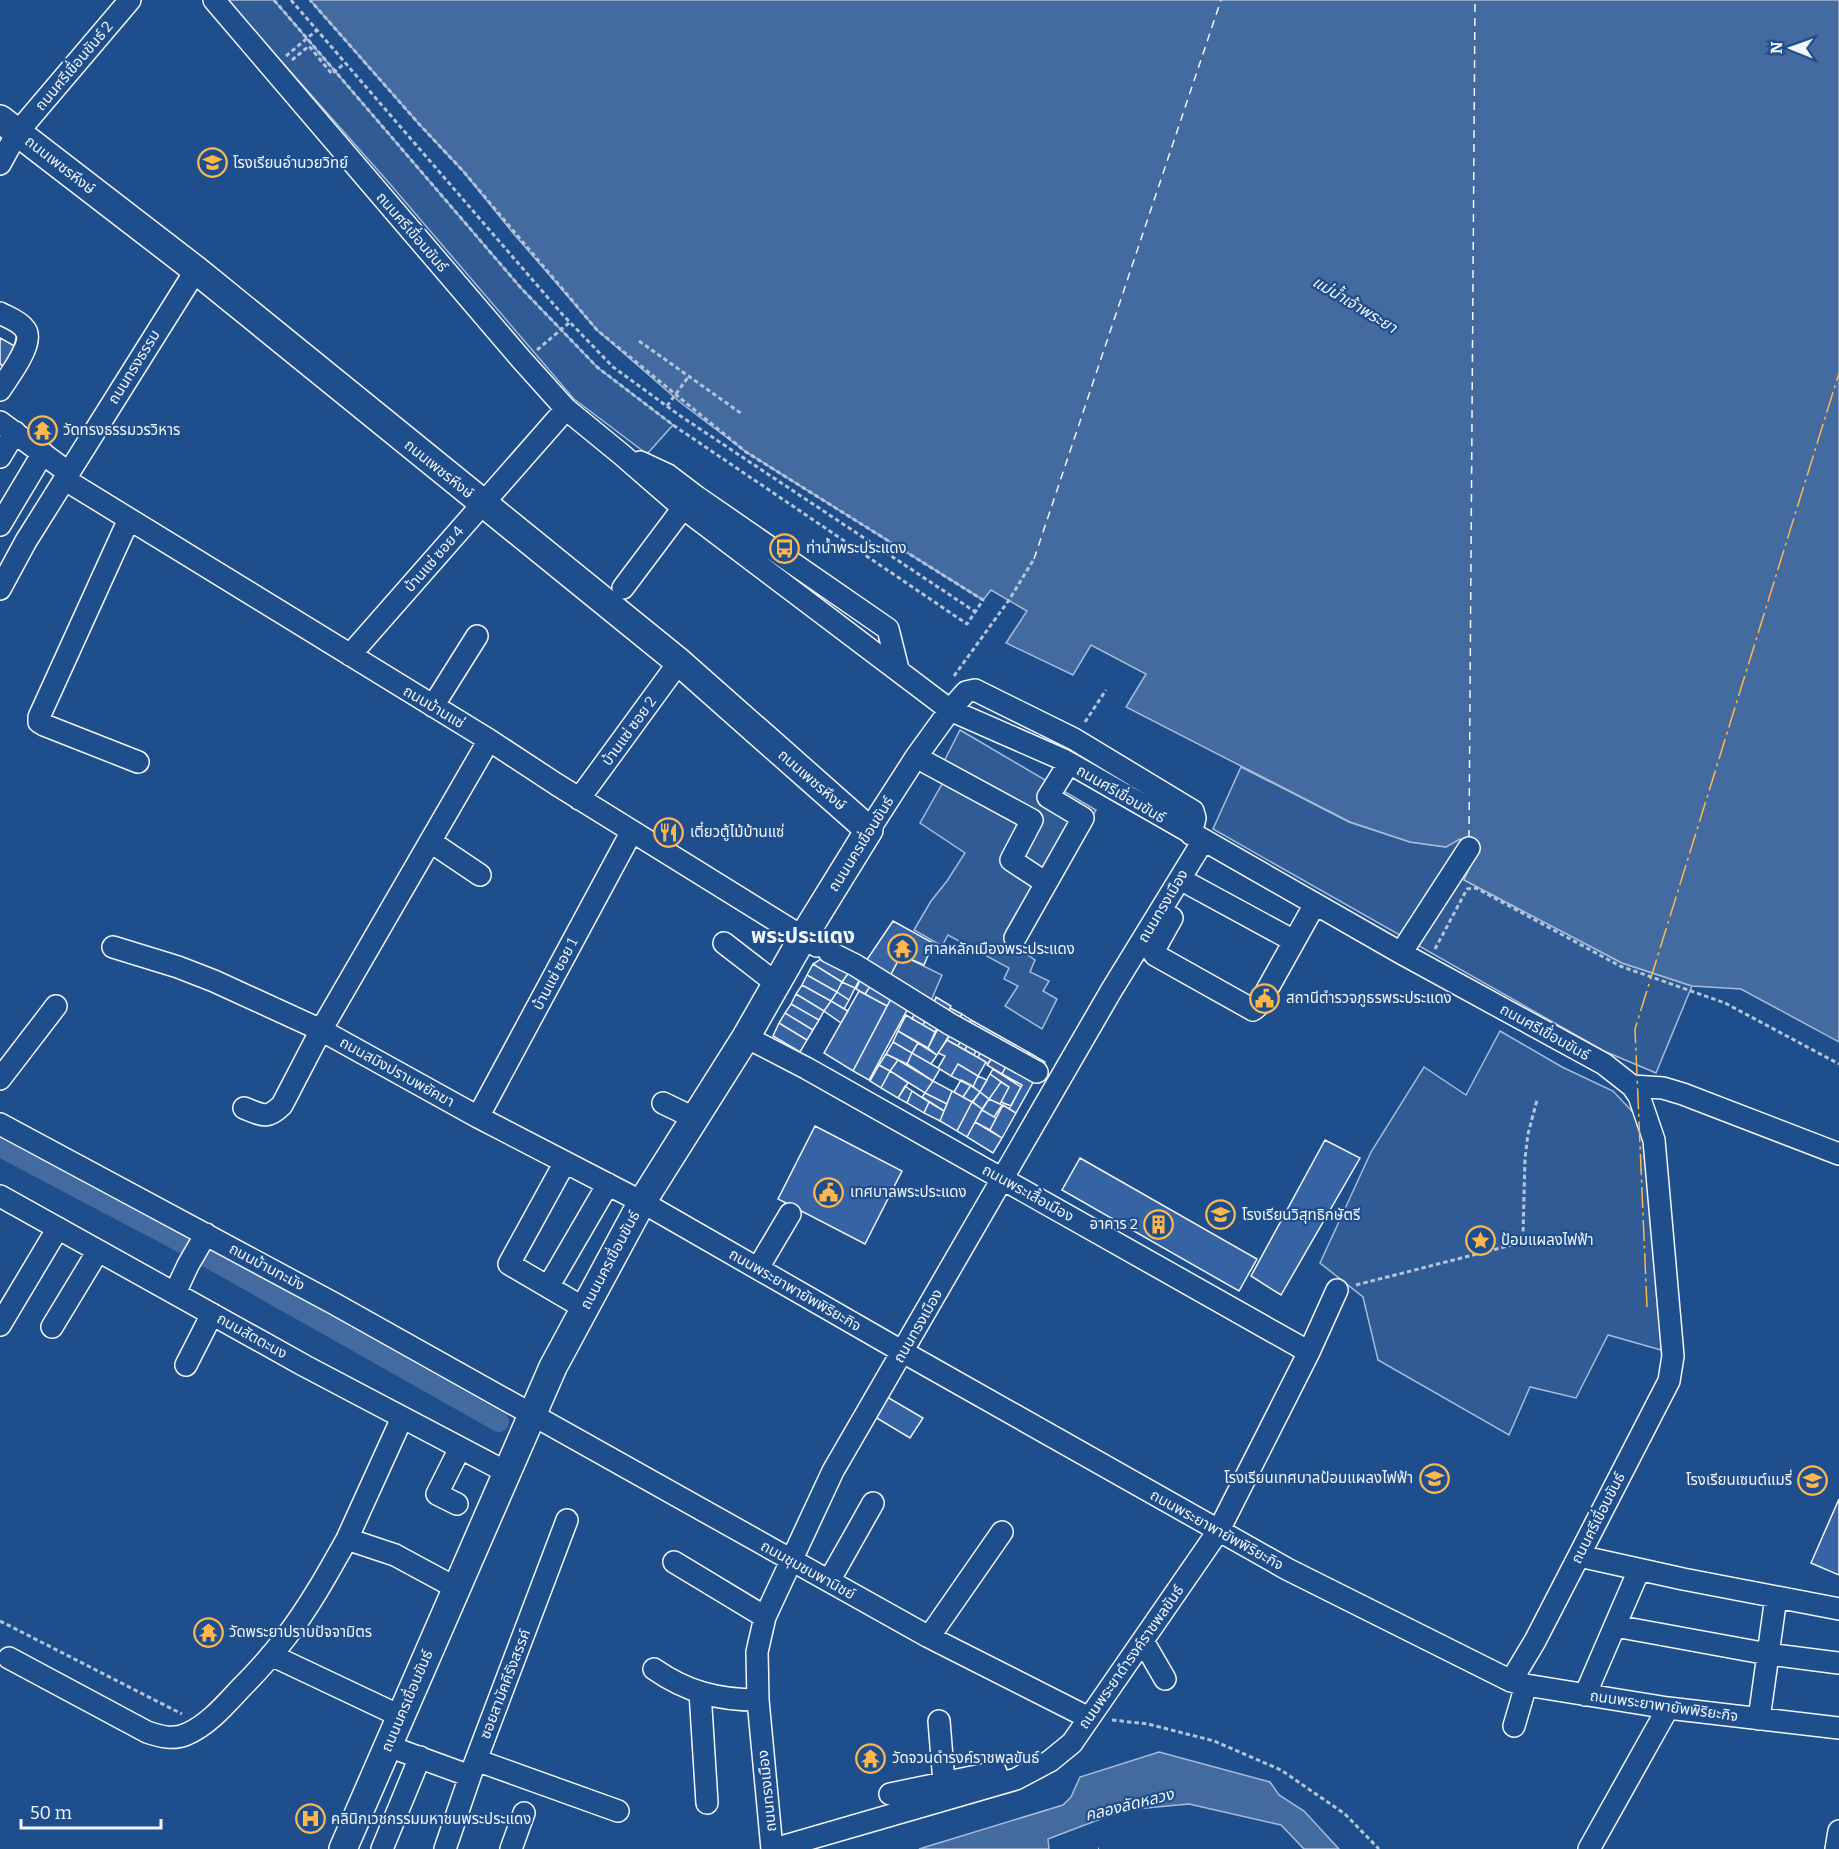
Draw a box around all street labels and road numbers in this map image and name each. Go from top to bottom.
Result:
street label: ถนนศรีเขื่อนขันธ์ 2 [30,16,117,114]
street label: ถนนเพชรหึงษ์ [21,132,99,198]
street label: ถนนศรีเขื่อนขันธ์ [372,187,453,276]
street label: ถนนทรงธรรม [104,327,164,407]
street label: ถนนเพชรหึงษ์ [401,436,478,503]
street label: บ้านแซ่ ซอย 4 [400,522,468,596]
street label: ถนนบ้านแซ่ [400,682,468,732]
street label: บ้านแซ่ ซอย 2 [598,693,660,769]
street label: ถนนเพชรหึงษ์ [774,746,850,815]
street label: ถนนศรีเขื่อนขันธ์ [1073,759,1170,827]
street label: ถนนนครเขื่อนขันธ์ [823,792,898,895]
street label: ถนนทรงเมือง [1134,866,1192,946]
street label: บ้านแซ่ ซอย 1 [529,935,581,1013]
street label: ถนนศรีเขื่อนขันธ์ [1497,998,1594,1064]
street label: ถนนสมิงปราบพยัคฆา [336,1033,458,1111]
street label: ถนนพระเสื้อเมือง [979,1159,1078,1226]
street label: ถนนนครเขื่อนขันธ์ [575,1207,644,1312]
street label: ถนนบ้านทะมัง [226,1240,308,1294]
street label: ถนนพระยาพายัพพิริยะกิจ [726,1245,864,1335]
street label: ถนนทรงเมือง [890,1286,946,1366]
street label: ถนนสัตตะนง [214,1309,290,1363]
street label: ถนนศรีเขื่อนขันธ์ [1566,1468,1629,1567]
street label: ถนนพระยาพายัพพิริยะกิจ [1147,1486,1287,1574]
street label: ถนนชุมชนพานิชย์ [758,1537,858,1603]
street label: ถนนพระยาดำรงค์ราชพลขันธ์ [1074,1581,1188,1732]
street label: ซอยสามัคคีรังสรรค์ [476,1627,534,1741]
street label: ถนนนครเขื่อนขันธ์ [376,1646,437,1755]
street label: ถนนพระยาพายัพพิริยะกิจ [1589,1687,1739,1725]
street label: ถนนทรงเมือง [754,1749,780,1833]

